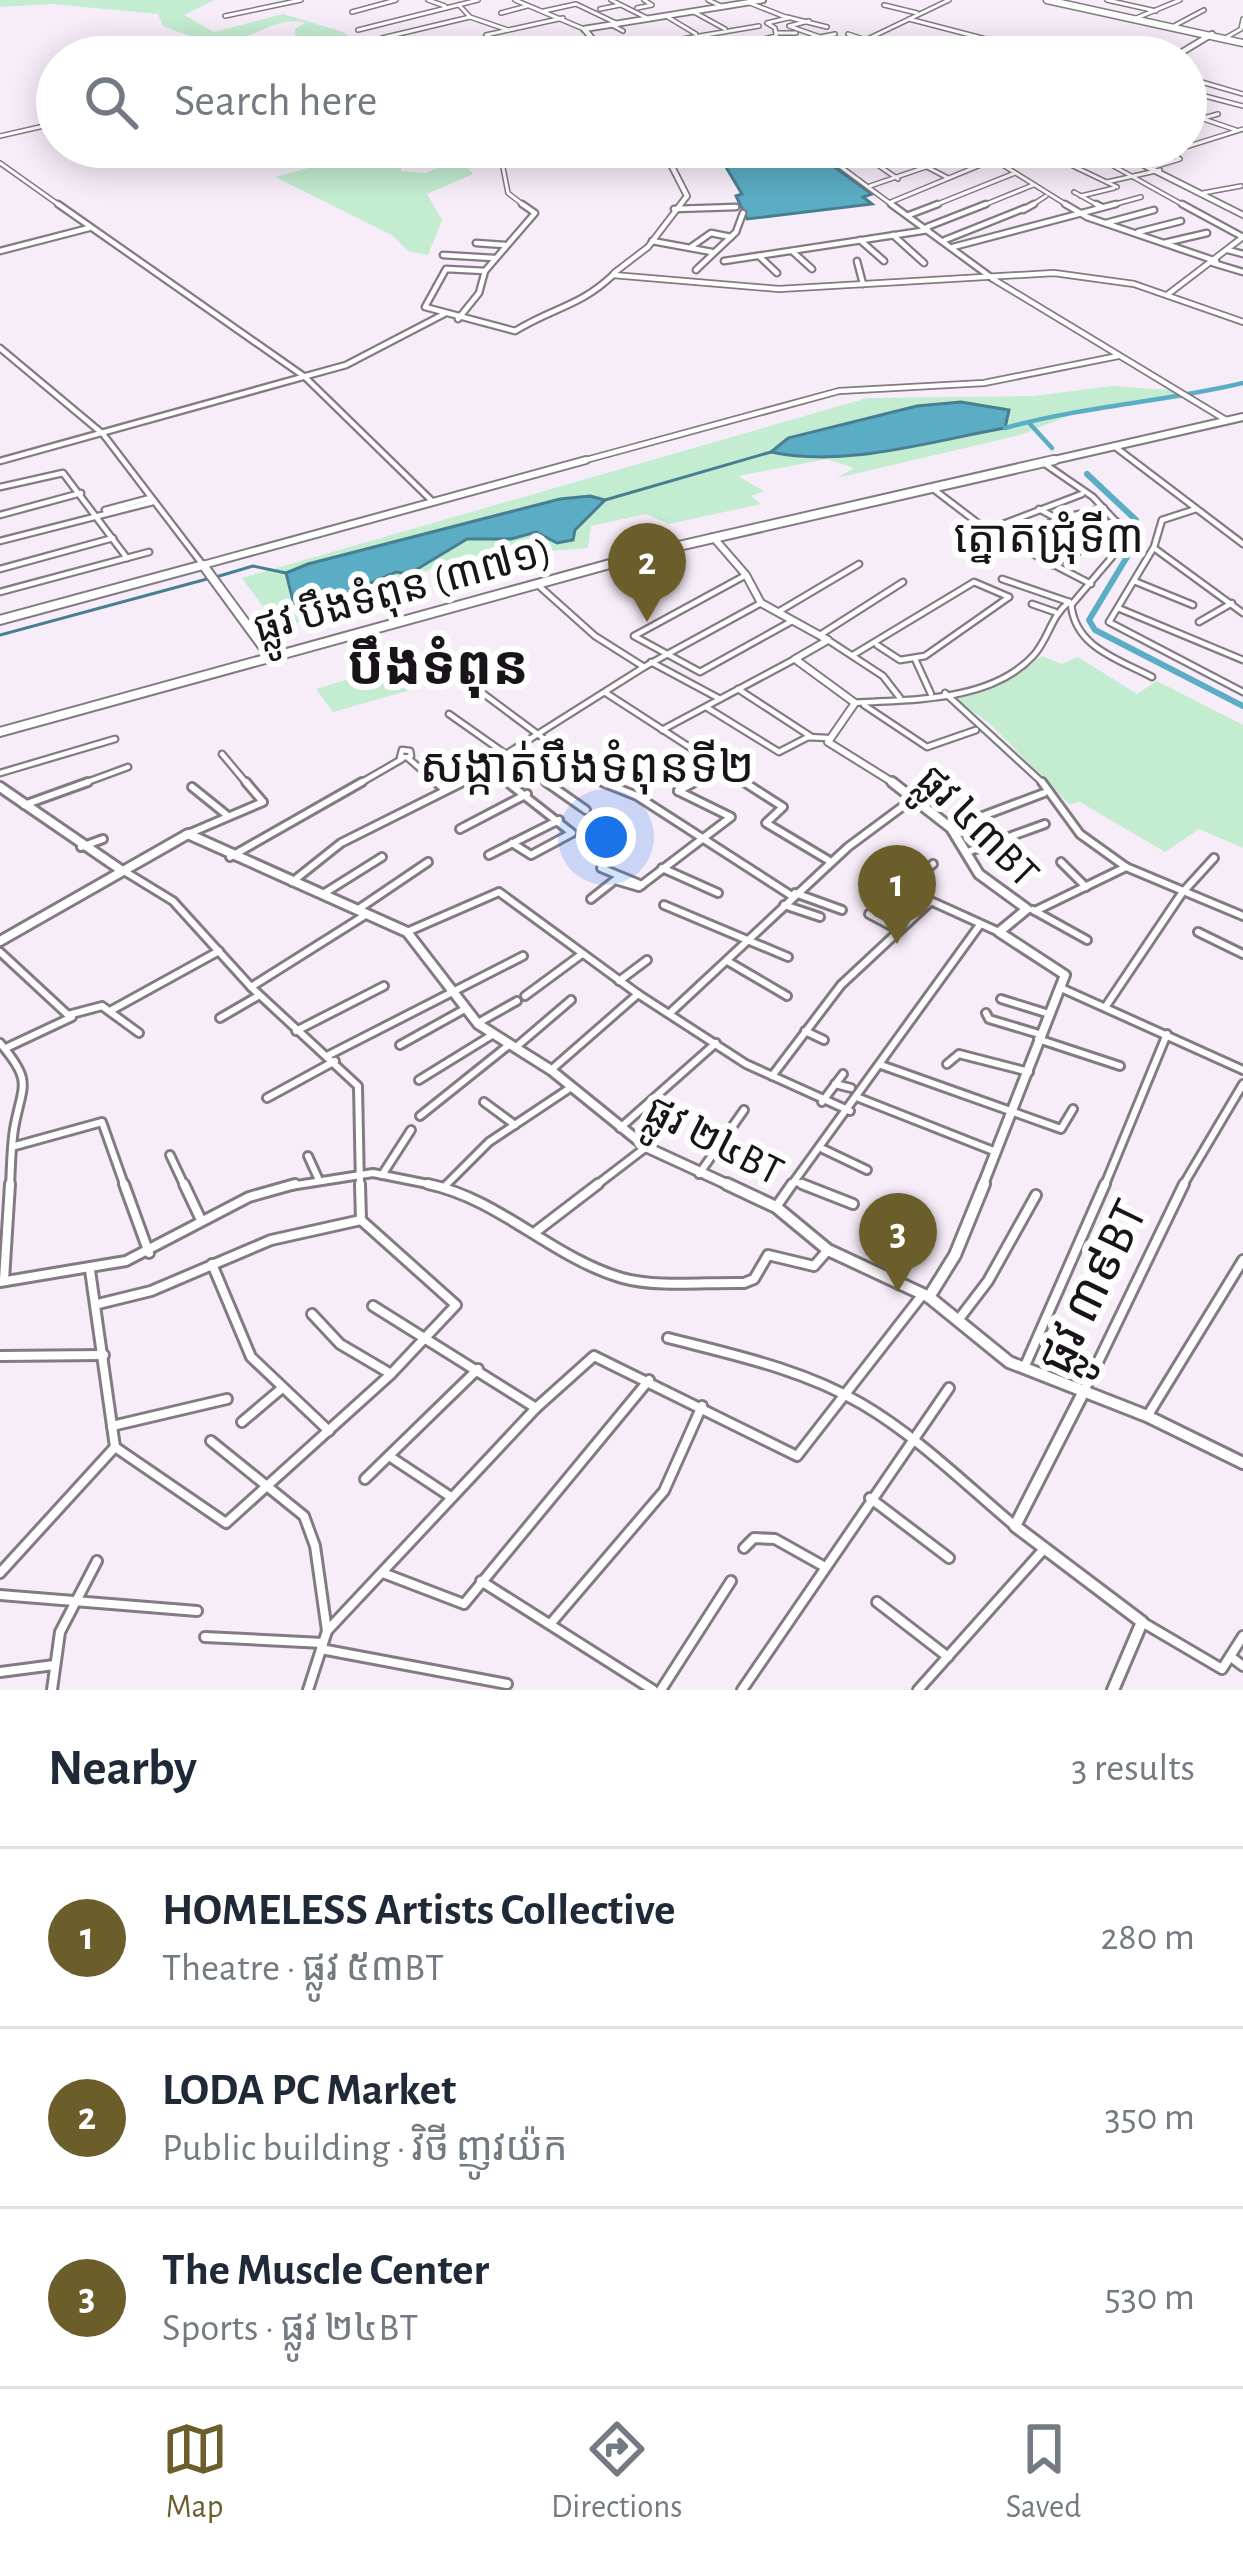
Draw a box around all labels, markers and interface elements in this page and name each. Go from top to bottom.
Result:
search box [36,36,1207,168]
icon: search [78,69,144,135]
text: Search here [174,79,377,124]
district label: ត្នោតជ្រុំទី៣ [954,510,1144,564]
pin: 2 [608,523,686,622]
street label: ផ្លូវ បឹងទំពុន (៣៧១) [248,525,560,664]
district label: បឹងទំពុន [347,635,529,698]
district label: សង្កាត់បឹងទំពុនទី២ [420,738,754,795]
street label: ផ្លូវ ៤៣BT [898,757,1047,906]
your location [576,807,636,867]
pin: 1 [858,845,936,944]
street label: ផ្លូវ ២៤BT [632,1088,790,1206]
street label: ផ្លូវ ៣៩BT [1030,1192,1172,1389]
pin: 3 [859,1193,937,1292]
text: Nearby [48,1743,197,1794]
text: 3 results [1071,1749,1195,1788]
text: HOMELESS Artists Collective [162,1888,675,1933]
text: 1 [80,1918,94,1957]
text: 280 m [1101,1918,1195,1957]
text: Theatre · ផ្លូវ ៥៣BT [162,1949,444,1988]
text: LODA PC Market [162,2068,456,2113]
text: 2 [78,2098,96,2137]
text: 350 m [1104,2098,1195,2137]
text: Public building · វិថី ញូវយ៉ក [162,2129,567,2168]
text: The Muscle Center [162,2248,489,2293]
text: 3 [79,2278,95,2317]
text: 530 m [1104,2278,1195,2317]
text: Sports · ផ្លូវ ២៤BT [162,2309,418,2348]
tab: Map [162,2416,228,2528]
tab: Directions [551,2416,682,2528]
tab: Saved [1006,2416,1081,2528]

